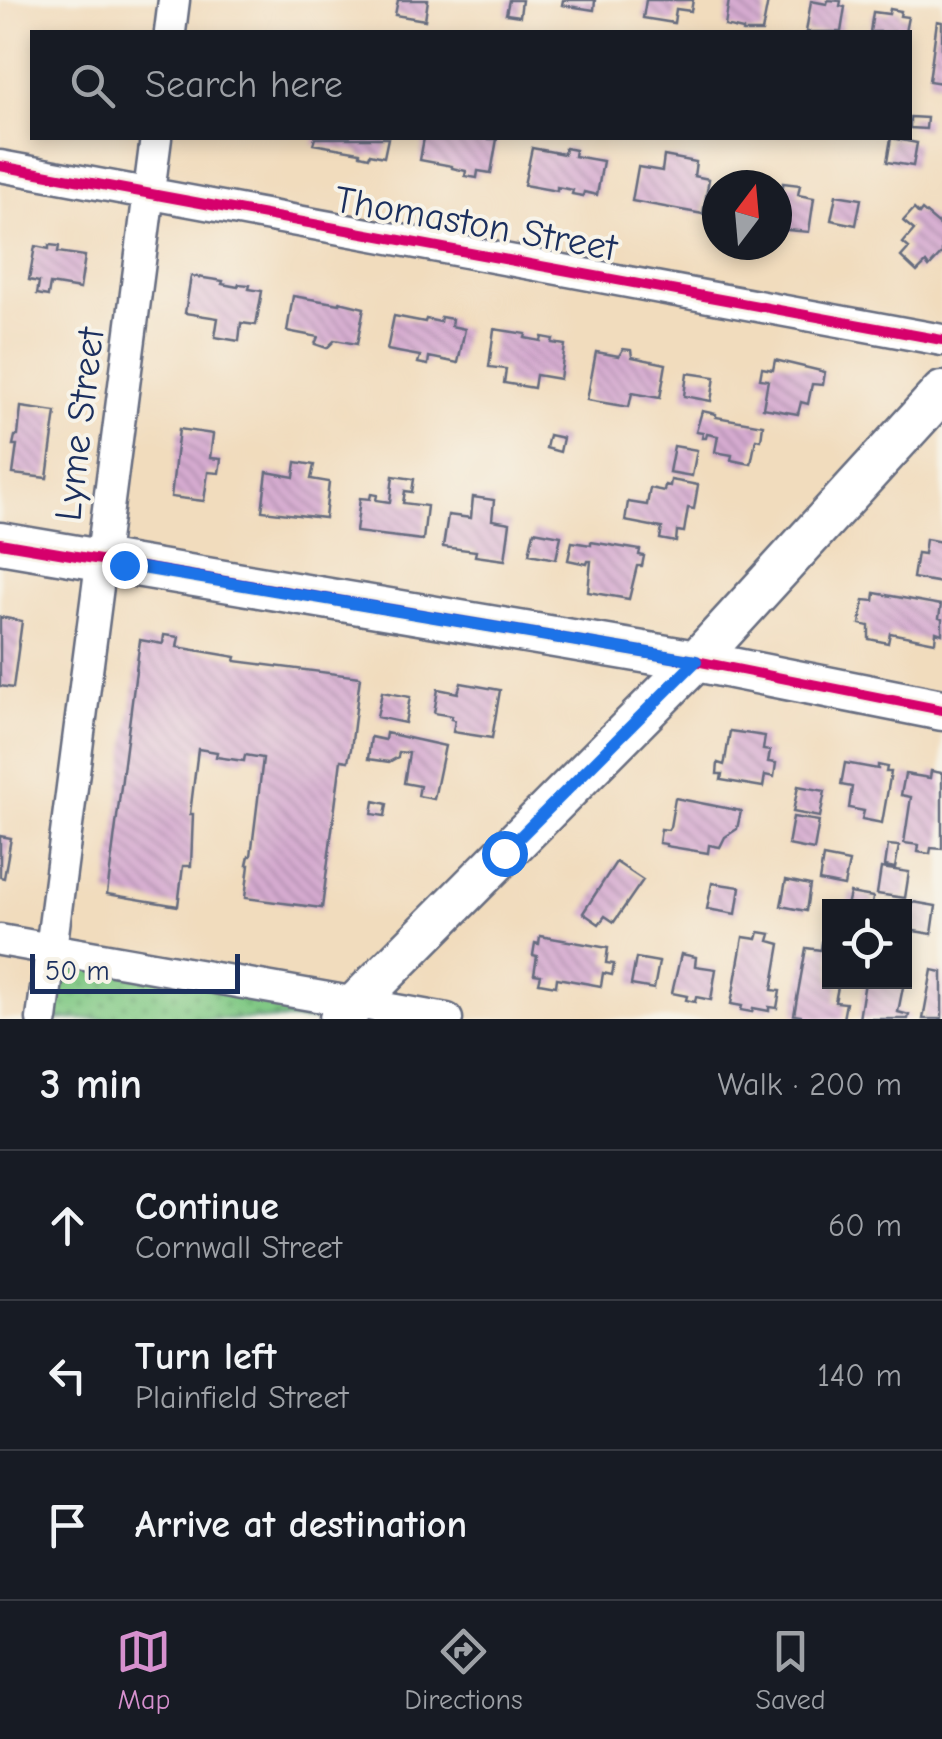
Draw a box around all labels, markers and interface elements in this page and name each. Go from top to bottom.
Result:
search box [30,30,912,140]
icon: search [65,58,120,113]
text: Search here [145,63,343,107]
north arrow [702,170,792,260]
street label: Thomaston Street [331,177,622,271]
street label: Lyme Street [46,324,114,523]
route end [102,543,148,589]
route start [482,831,528,877]
map controls [822,899,912,989]
button: locate [822,899,912,989]
scale bar [30,949,240,994]
text: 50 m [45,955,110,987]
text: 3 min [40,1060,142,1109]
text: Walk · 200 m [718,1066,902,1103]
text: Continue [135,1185,279,1229]
icon: ahead [40,1198,95,1253]
text: 60 m [828,1207,902,1244]
text: Cornwall Street [135,1229,342,1266]
text: Turn left [135,1335,276,1379]
icon: left [40,1348,95,1403]
text: 140 m [817,1357,902,1394]
text: Plainfield Street [135,1379,348,1416]
icon: arrive [40,1498,95,1553]
text: Arrive at destination [135,1503,467,1547]
tab: Map [116,1624,171,1716]
tab: Directions [404,1624,523,1716]
tab: Saved [756,1624,826,1716]

